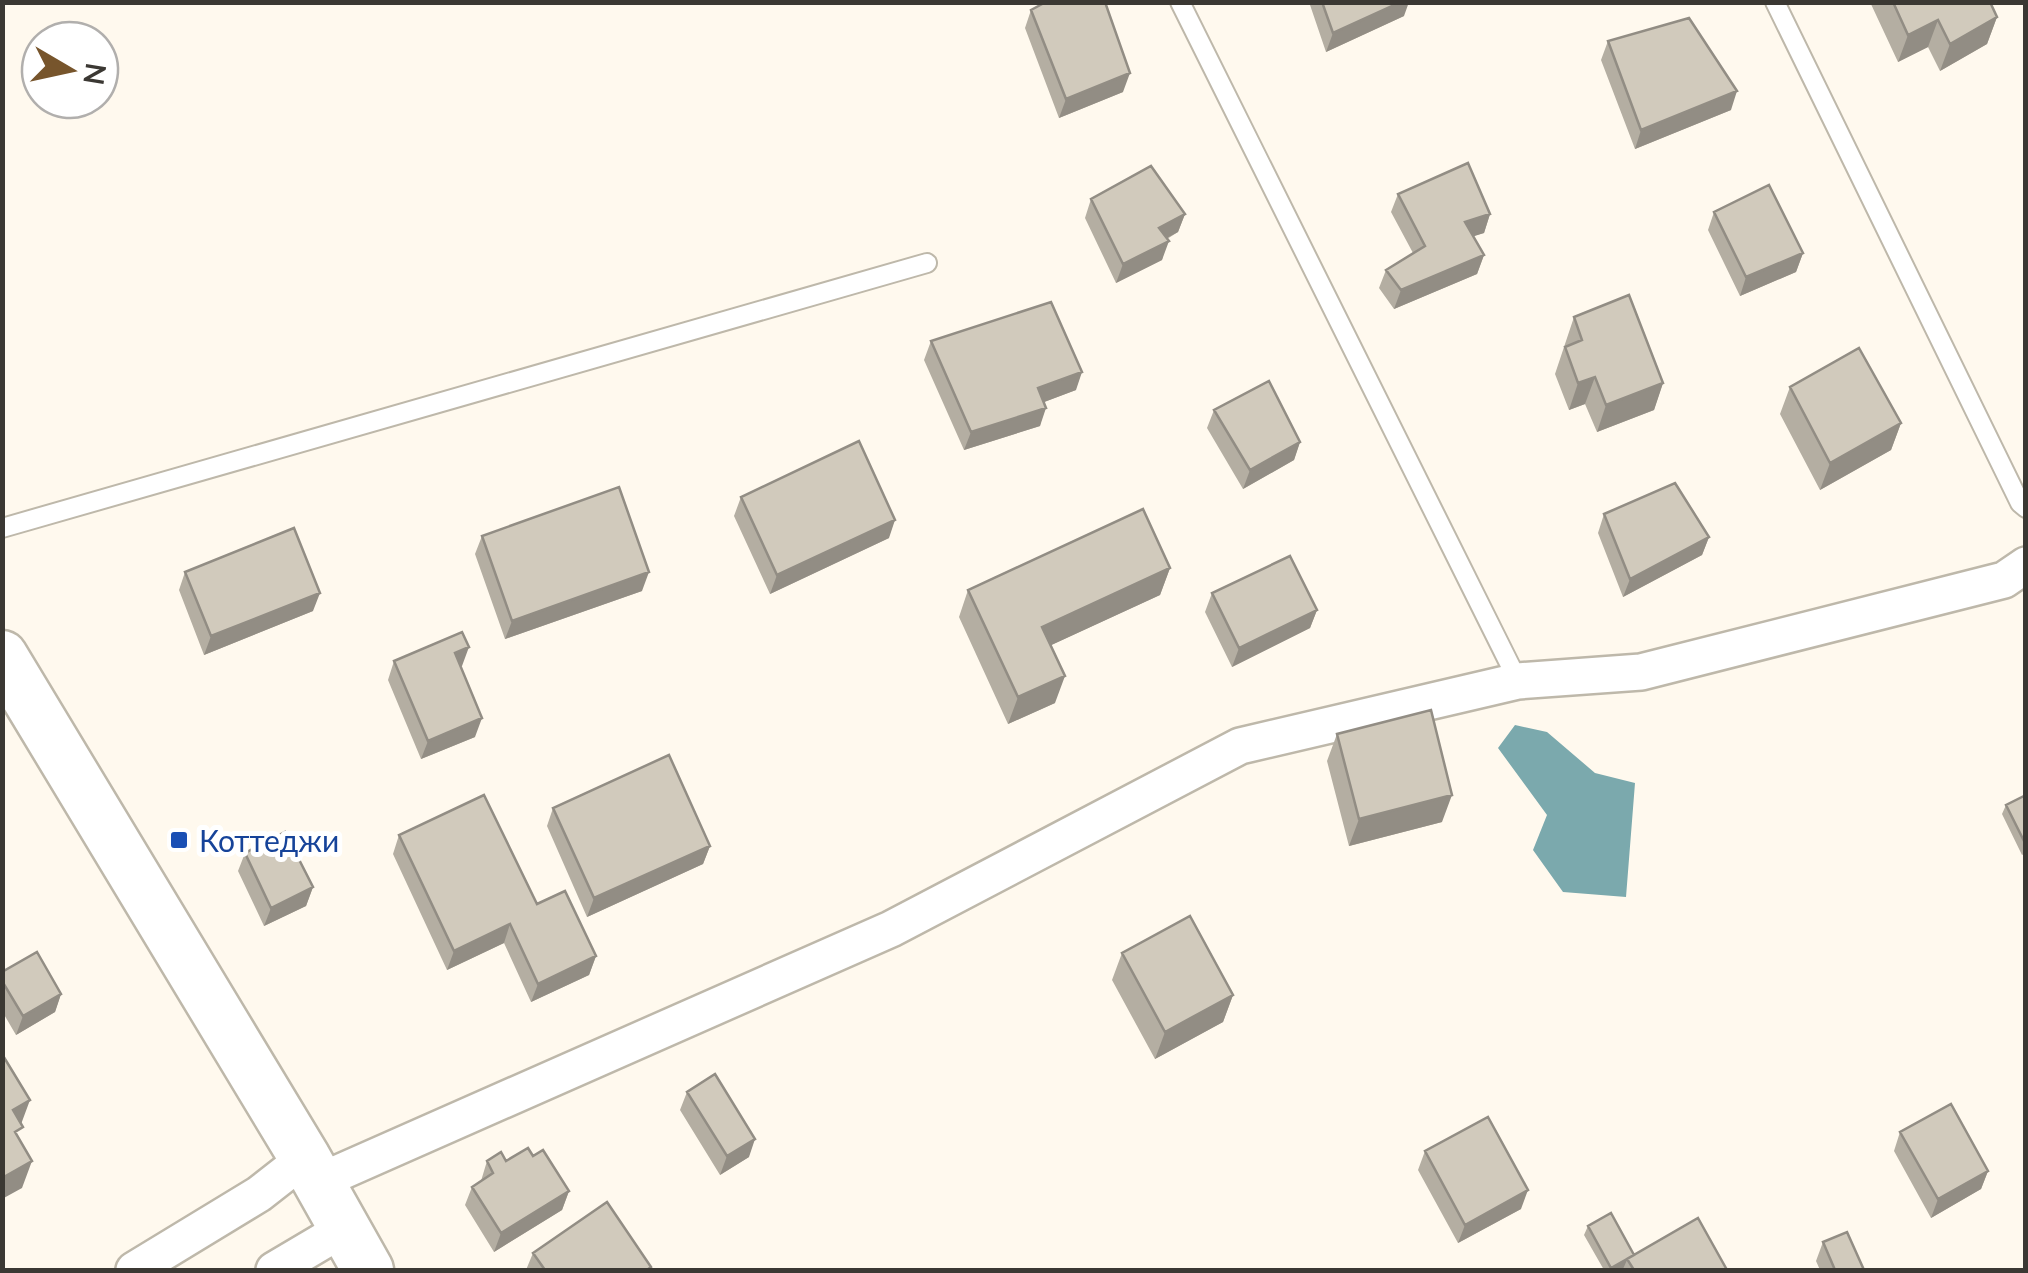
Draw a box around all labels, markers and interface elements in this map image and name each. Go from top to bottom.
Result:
north arrow [20,20,120,120]
text: N [77,61,114,87]
place label: Коттеджи [199,822,339,858]
marker: Коттеджи [168,829,190,851]

